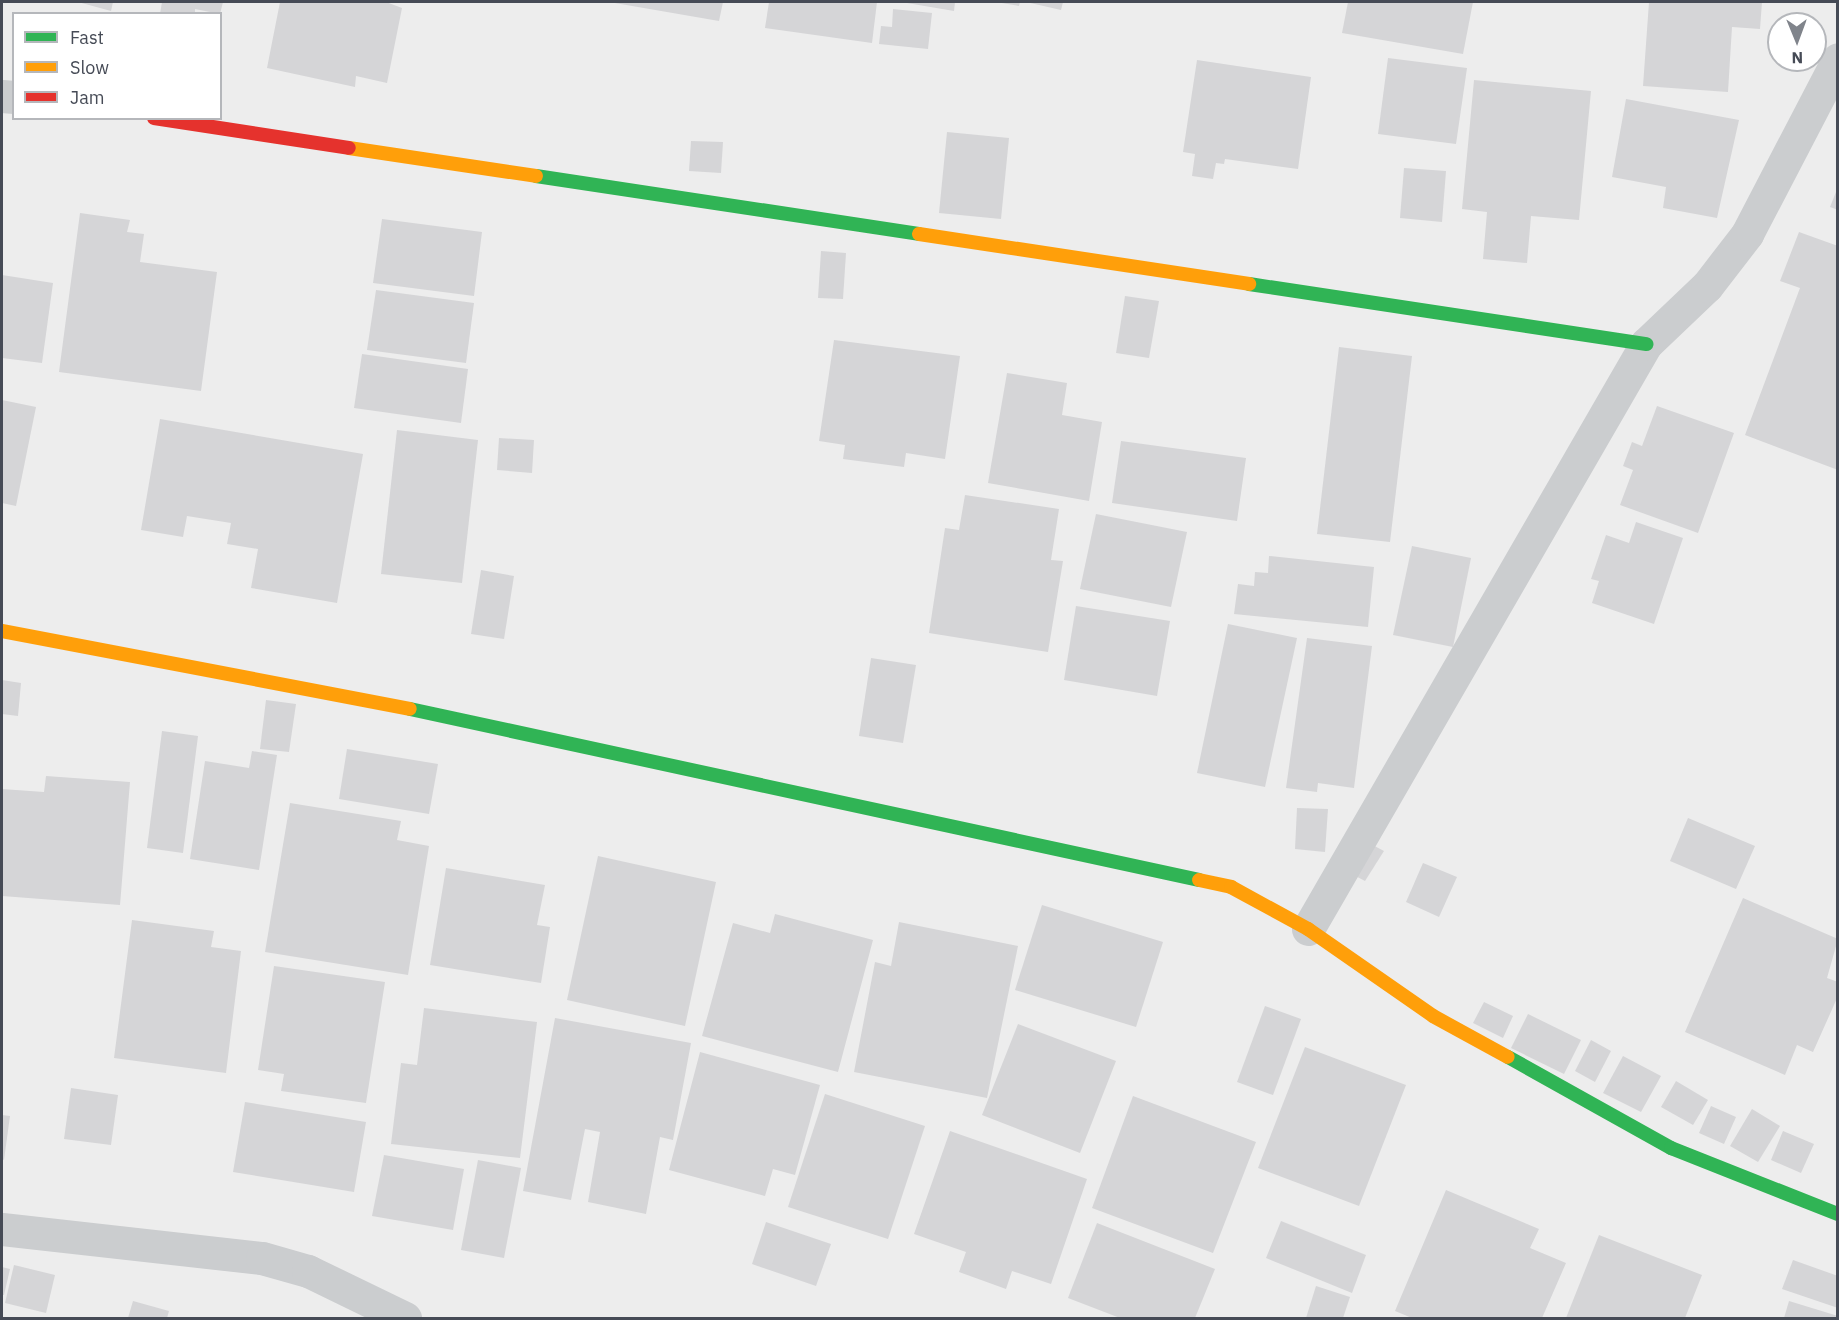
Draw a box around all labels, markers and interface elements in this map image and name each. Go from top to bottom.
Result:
legend [12,12,222,120]
north arrow [1767,12,1827,72]
text: Fast [70,26,104,49]
text: N [1791,48,1803,68]
text: Slow [70,56,109,79]
text: Jam [70,86,105,109]

